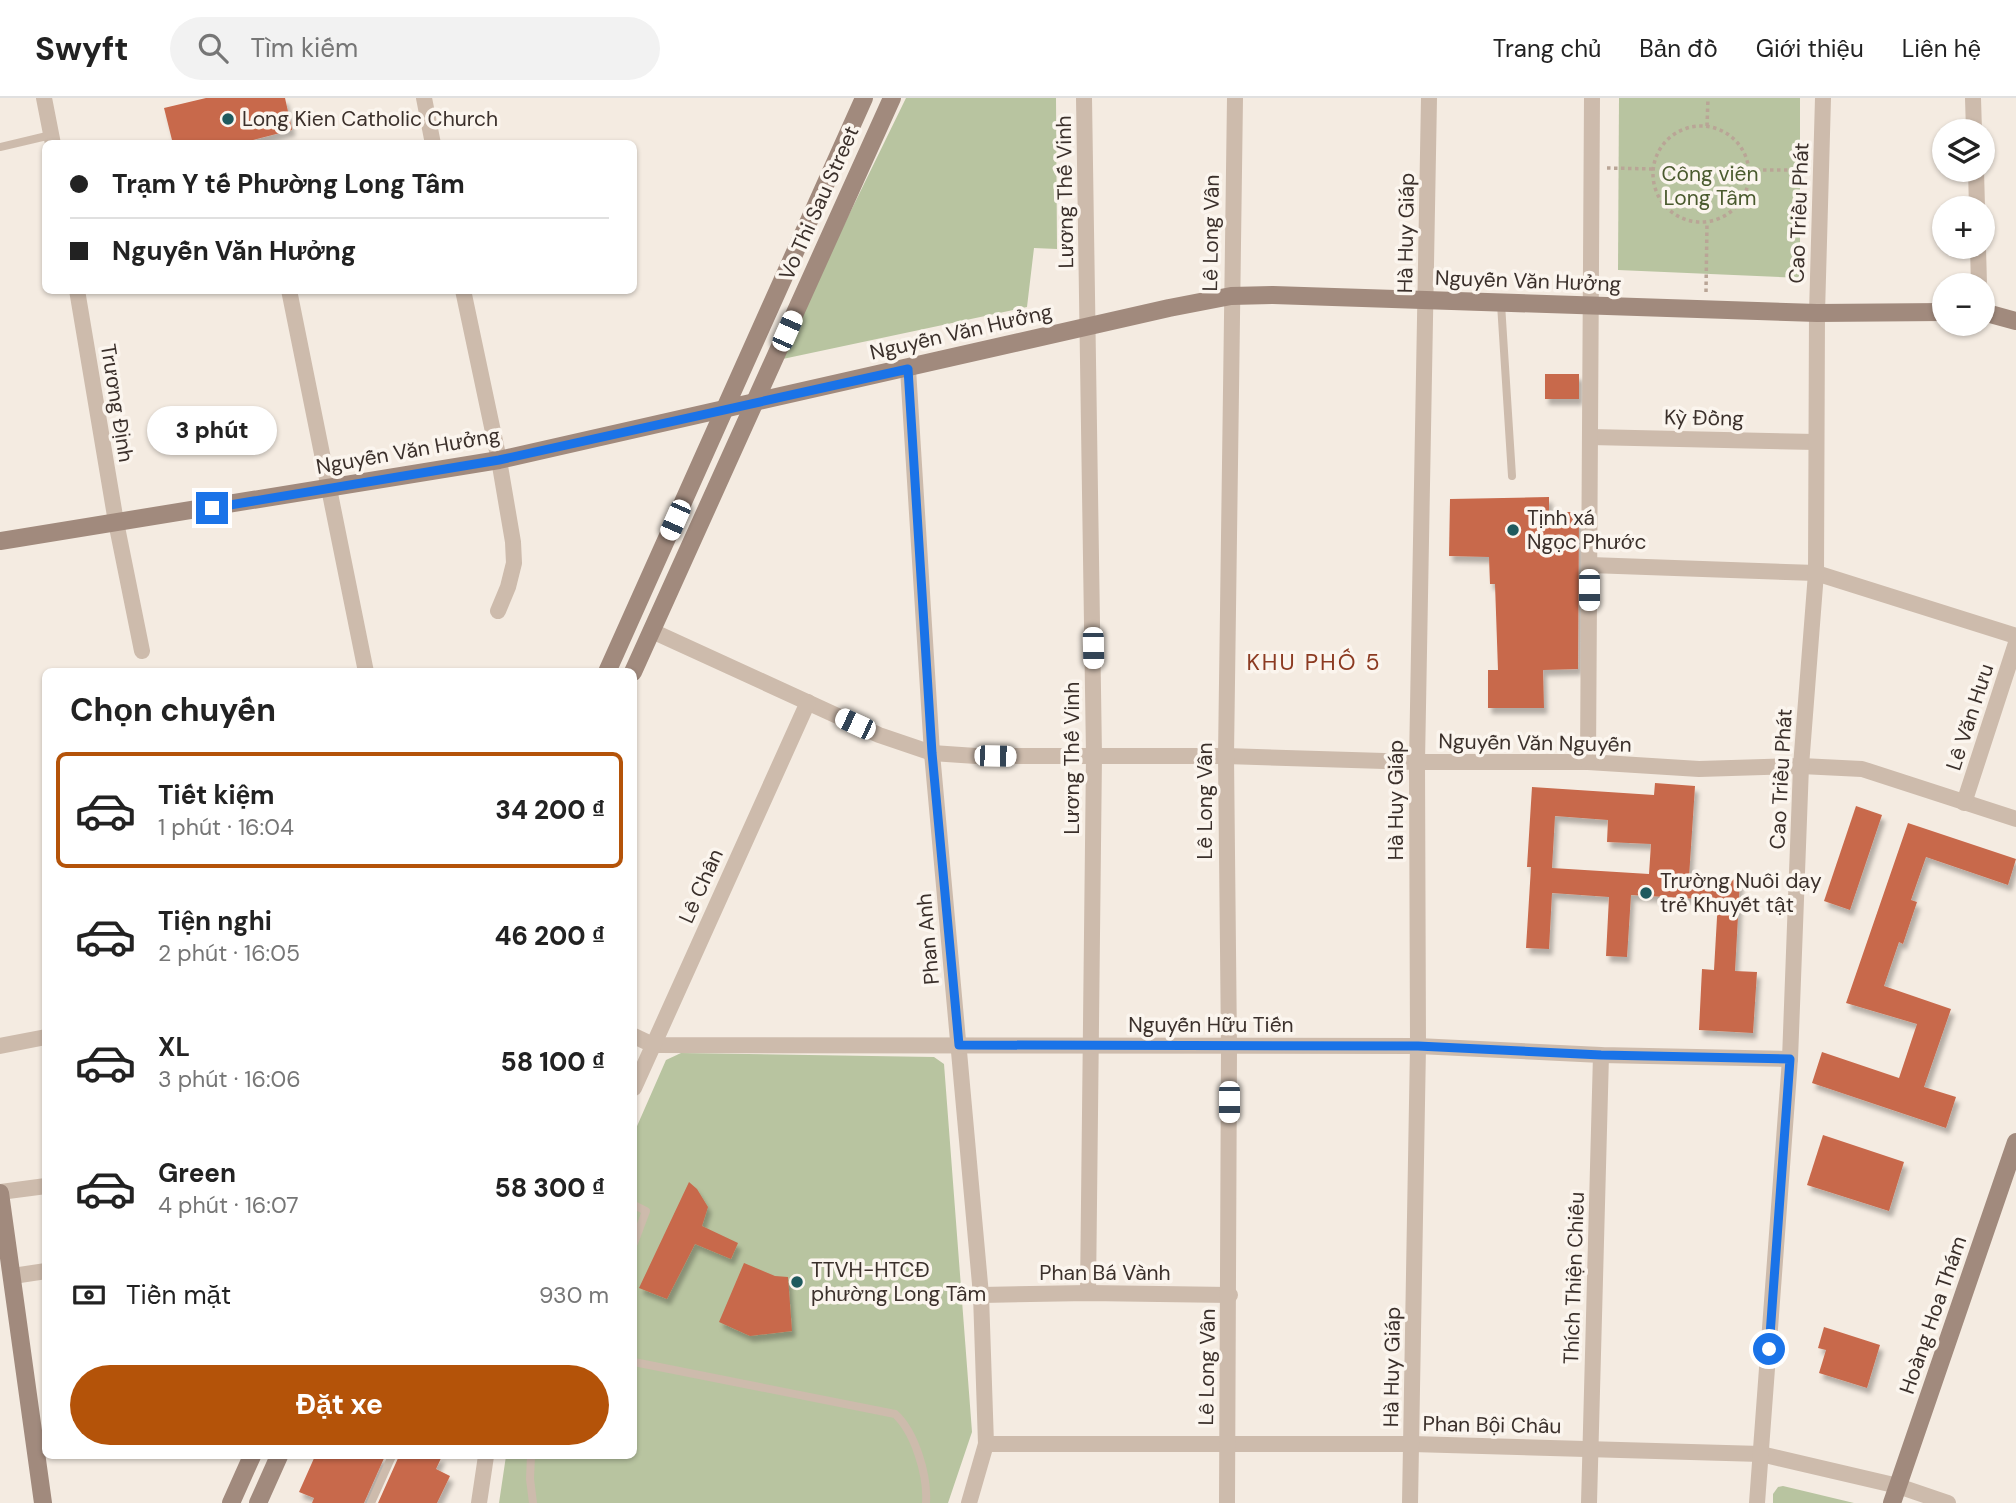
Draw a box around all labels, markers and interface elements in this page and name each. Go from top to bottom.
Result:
search box [170,17,660,80]
text: Swyft [35,27,128,70]
icon: search [194,29,232,67]
text: Tìm kiếm [250,31,358,65]
text: Trang chủ [1493,33,1601,64]
text: Bản đồ [1639,33,1718,64]
text: Giới thiệu [1756,33,1864,64]
text: Liên hệ [1902,33,1981,64]
place label: Long Kien Catholic Church [242,105,498,133]
marker: Long Kien Catholic Church [220,111,236,127]
street label: Lương Thế Vinh [1050,115,1080,269]
map controls [1932,119,1995,336]
button: layers [1932,119,1995,182]
street label: Vo Thi Sau Street [772,122,866,284]
street label: Cao Triều Phát [1783,142,1815,284]
park label: Công viên Long Tâm [1662,160,1758,212]
text: Trạm Y tế Phường Long Tâm [112,167,465,201]
street label: Hà Huy Giáp [1391,173,1421,293]
street label: Lê Long Vân [1196,174,1226,292]
button: + [1932,196,1995,259]
text: Nguyễn Văn Hưởng [112,234,356,268]
street label: Nguyễn Văn Hưởng [1434,264,1622,298]
button: − [1932,273,1995,336]
street label: Nguyễn Văn Hưởng [867,297,1055,367]
car [769,308,806,354]
street label: Trương Định [94,342,140,464]
street label: Kỳ Đồng [1664,403,1744,433]
callout: 3 phút [147,406,277,456]
text: 3 phút [175,415,249,445]
street label: Nguyễn Văn Hưởng [314,421,502,481]
route end [196,492,228,524]
car [657,497,694,543]
place label: Tịnh xá Ngọc Phước [1527,504,1647,556]
marker: Tịnh xá Ngọc Phước [1505,522,1521,538]
car [1579,569,1600,611]
car [1083,627,1104,669]
district label: KHU PHỐ 5 [1246,647,1382,677]
street label: Lê Văn Hưu [1940,660,2000,774]
street label: Lương Thế Vinh [1058,682,1086,834]
text: Chọn chuyến [70,689,276,731]
car [832,706,879,742]
street label: Cao Triều Phát [1763,708,1799,850]
street label: Nguyễn Văn Nguyễn [1438,727,1632,759]
street label: Hà Huy Giáp [1382,740,1410,860]
street label: Lê Long Vân [1191,743,1219,859]
car [974,745,1017,767]
text: Tiết kiệm [158,778,275,812]
icon: car [74,779,137,842]
text: 34 200 ₫ [495,793,605,827]
text: 1 phút · 16:04 [158,812,294,842]
street label: Lê Chân [672,844,730,928]
place label: Trường Nuôi dạy trẻ Khuyết tật [1660,867,1822,919]
marker: Trường Nuôi dạy trẻ Khuyết tật [1638,885,1654,901]
street label: Phan Anh [910,892,946,986]
text: Tiện nghi [158,904,272,938]
icon: car [74,905,137,968]
text: 46 200 ₫ [494,919,605,953]
text: 2 phút · 16:05 [158,938,300,968]
street label: Nguyễn Hữu Tiến [1128,1011,1294,1039]
text: XL [158,1030,190,1064]
icon: car [74,1031,137,1094]
text: 58 100 ₫ [501,1045,605,1079]
text: 3 phút · 16:06 [158,1064,301,1094]
car [1219,1081,1240,1123]
text: Green [158,1156,236,1190]
icon: car [74,1157,137,1220]
text: 58 300 ₫ [494,1171,605,1205]
text: 4 phút · 16:07 [158,1190,299,1220]
street label: Thích Thiện Chiếu [1557,1191,1591,1365]
street label: Hoàng Hoa Thám [1893,1232,1973,1398]
place label: TTVH-HTCĐ phường Long Tâm [811,1256,986,1308]
street label: Phan Bá Vành [1039,1259,1171,1287]
marker: TTVH-HTCĐ phường Long Tâm [789,1274,805,1290]
icon: cash [70,1276,108,1314]
text: Tiền mặt [126,1278,231,1312]
text: 930 m [539,1280,609,1310]
street label: Hà Huy Giáp [1377,1307,1407,1427]
street label: Lê Long Vân [1192,1308,1222,1426]
route start [1753,1333,1785,1365]
button: Đặt xe [70,1365,609,1445]
street label: Phan Bội Châu [1422,1410,1562,1440]

